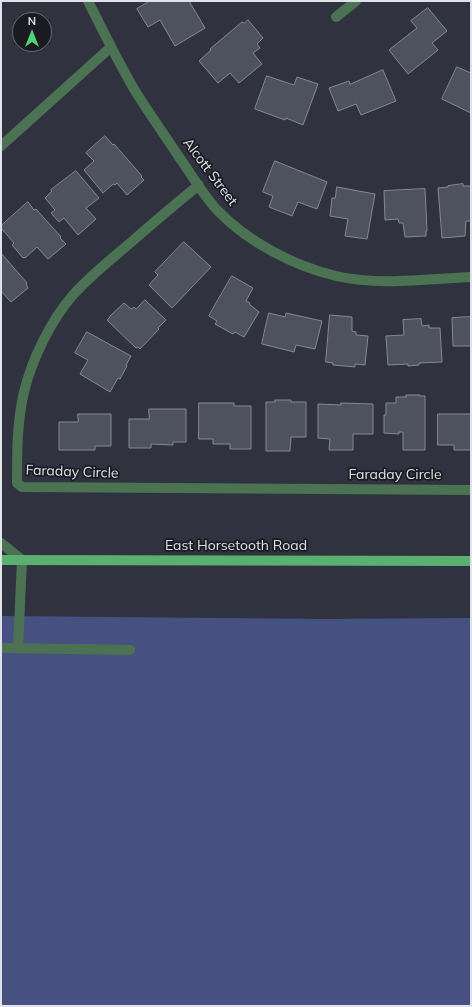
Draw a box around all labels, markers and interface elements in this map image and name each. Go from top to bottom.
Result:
north arrow [12,12,52,52]
text: N [28,14,36,28]
street label: Alcott Street [179,135,241,209]
street label: Faraday Circle [25,462,119,482]
street label: Faraday Circle [349,467,441,483]
street label: East Horsetooth Road [165,538,307,554]

